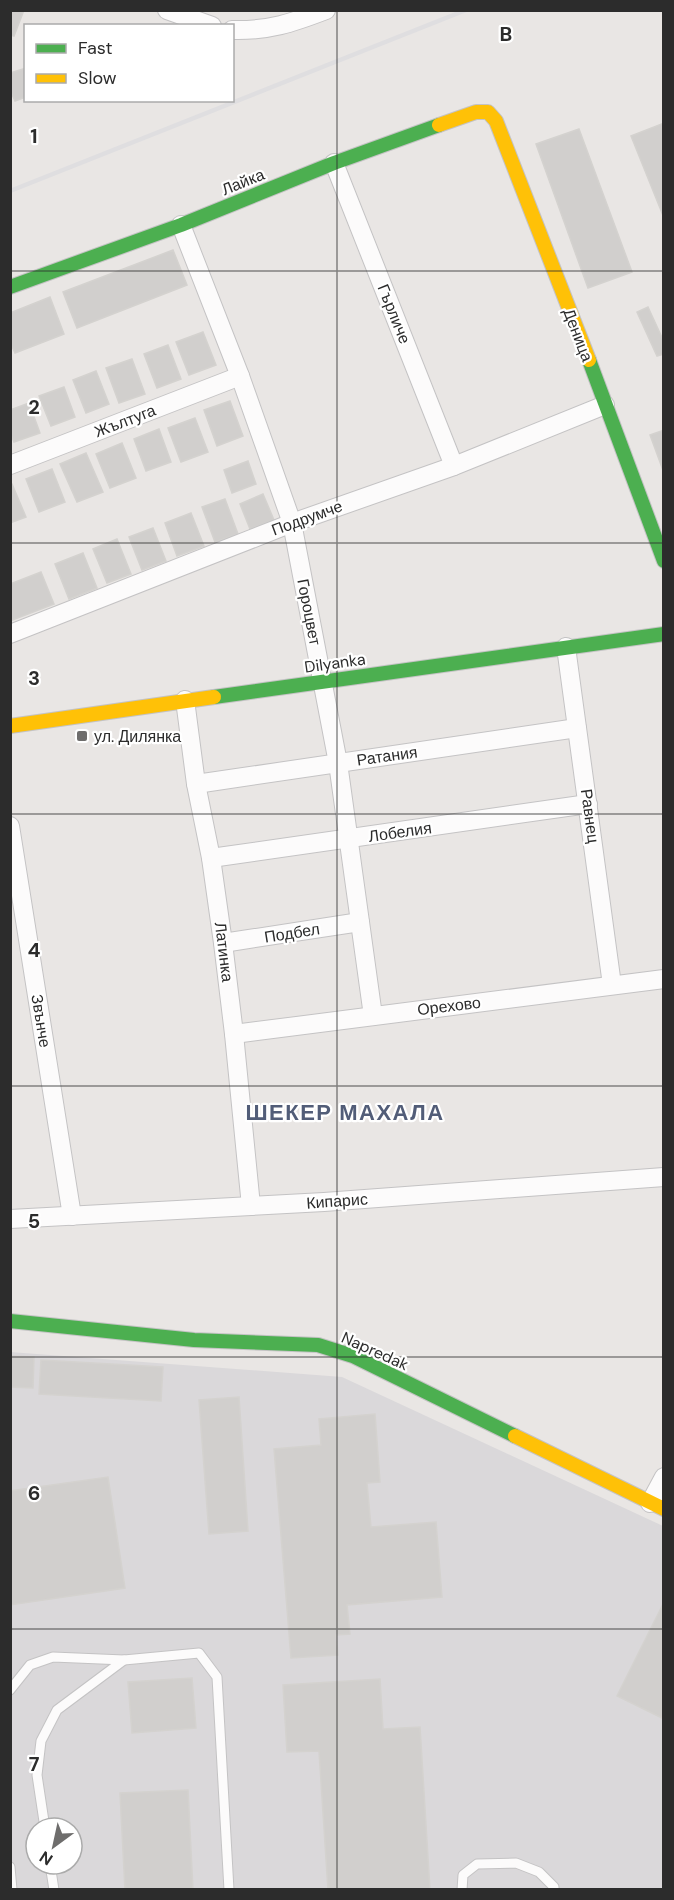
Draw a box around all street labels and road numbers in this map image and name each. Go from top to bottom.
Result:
street label: Лайка [218,164,268,200]
street label: Гърличе [373,281,415,347]
street label: Деница [558,305,598,365]
street label: Жълтуга [91,400,159,442]
street label: Подрумче [269,495,346,541]
street label: Гороцвет [292,577,326,648]
street label: Dilyanka [303,648,367,678]
street label: Ратания [355,741,419,771]
street label: Равнец [576,788,604,844]
street label: Лобелия [367,817,433,847]
street label: Подбел [263,918,321,948]
street label: Латинка [210,921,238,983]
street label: Орехово [416,992,482,1020]
street label: Звънче [26,993,56,1049]
street label: Кипарис [306,1188,368,1214]
street label: Napredak [338,1327,412,1375]

